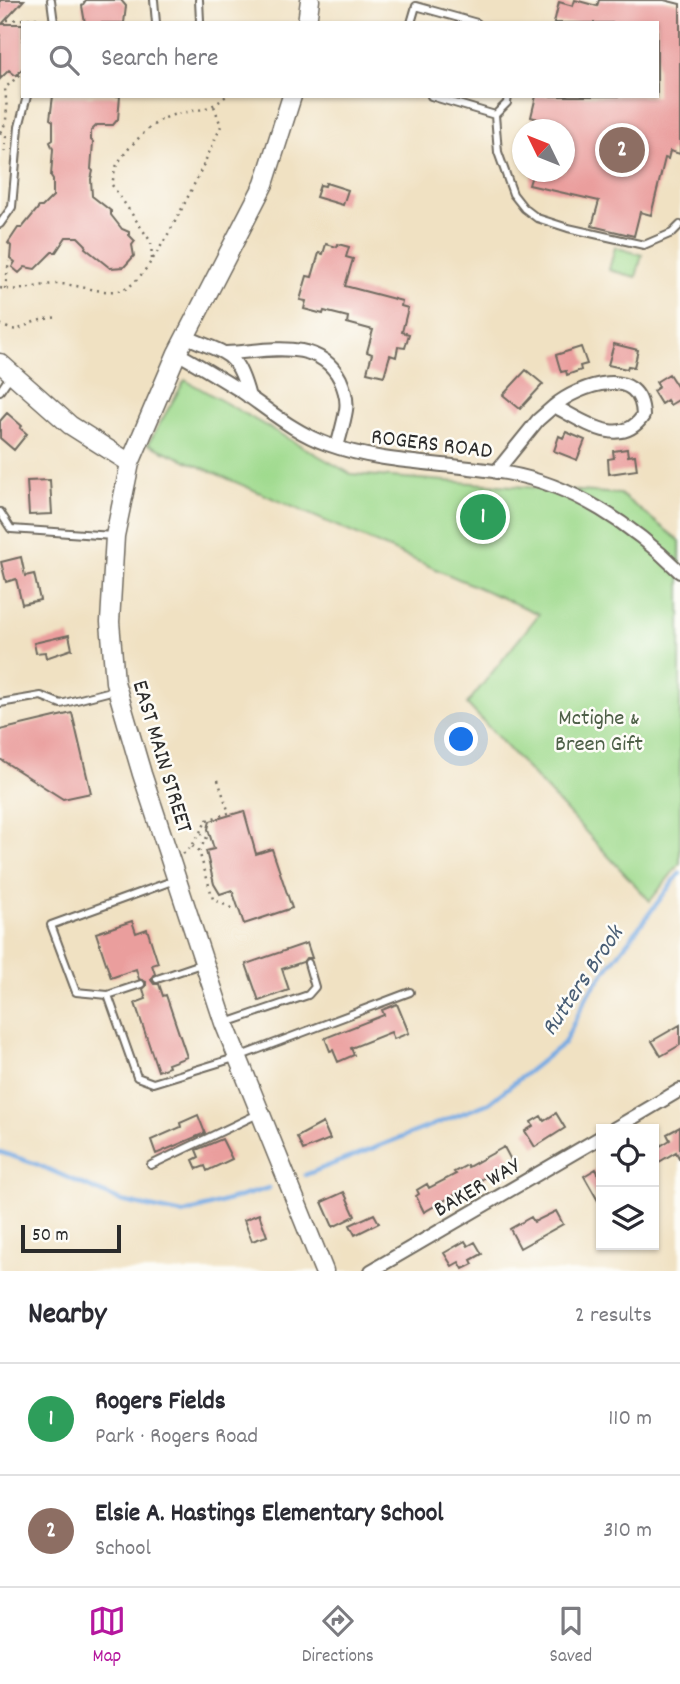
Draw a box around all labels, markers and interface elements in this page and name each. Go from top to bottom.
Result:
search box [21,21,659,98]
icon: search [45,41,83,79]
text: Search here [101,41,219,78]
north arrow [512,119,575,182]
pin: 2 [599,124,645,176]
street label: ROGERS ROAD [369,422,494,469]
pin: 1 [460,491,506,543]
street label: EAST MAIN STREET [122,677,200,837]
park label: Mctighe & Breen Gift [555,703,643,762]
your location [444,722,478,756]
water label: Rutters Brook [534,918,634,1044]
map controls [596,1124,659,1250]
button: locate [596,1124,659,1187]
street label: BAKER WAY [428,1151,528,1227]
button: layers [596,1187,659,1250]
scale bar [21,1222,121,1254]
text: 50 m [32,1223,69,1250]
text: Nearby [28,1295,106,1338]
text: 2 results [575,1300,652,1333]
text: Rogers Fields [95,1384,226,1421]
text: 1 [48,1403,54,1436]
text: 110 m [608,1403,652,1436]
text: Park · Rogers Road [95,1421,258,1454]
text: Elsie A. Hastings Elementary School [95,1496,443,1533]
text: 2 [46,1515,56,1548]
text: 310 m [603,1515,652,1548]
text: School [95,1533,151,1566]
tab: Map [88,1602,126,1671]
tab: Directions [302,1602,374,1671]
tab: Saved [550,1602,592,1671]

